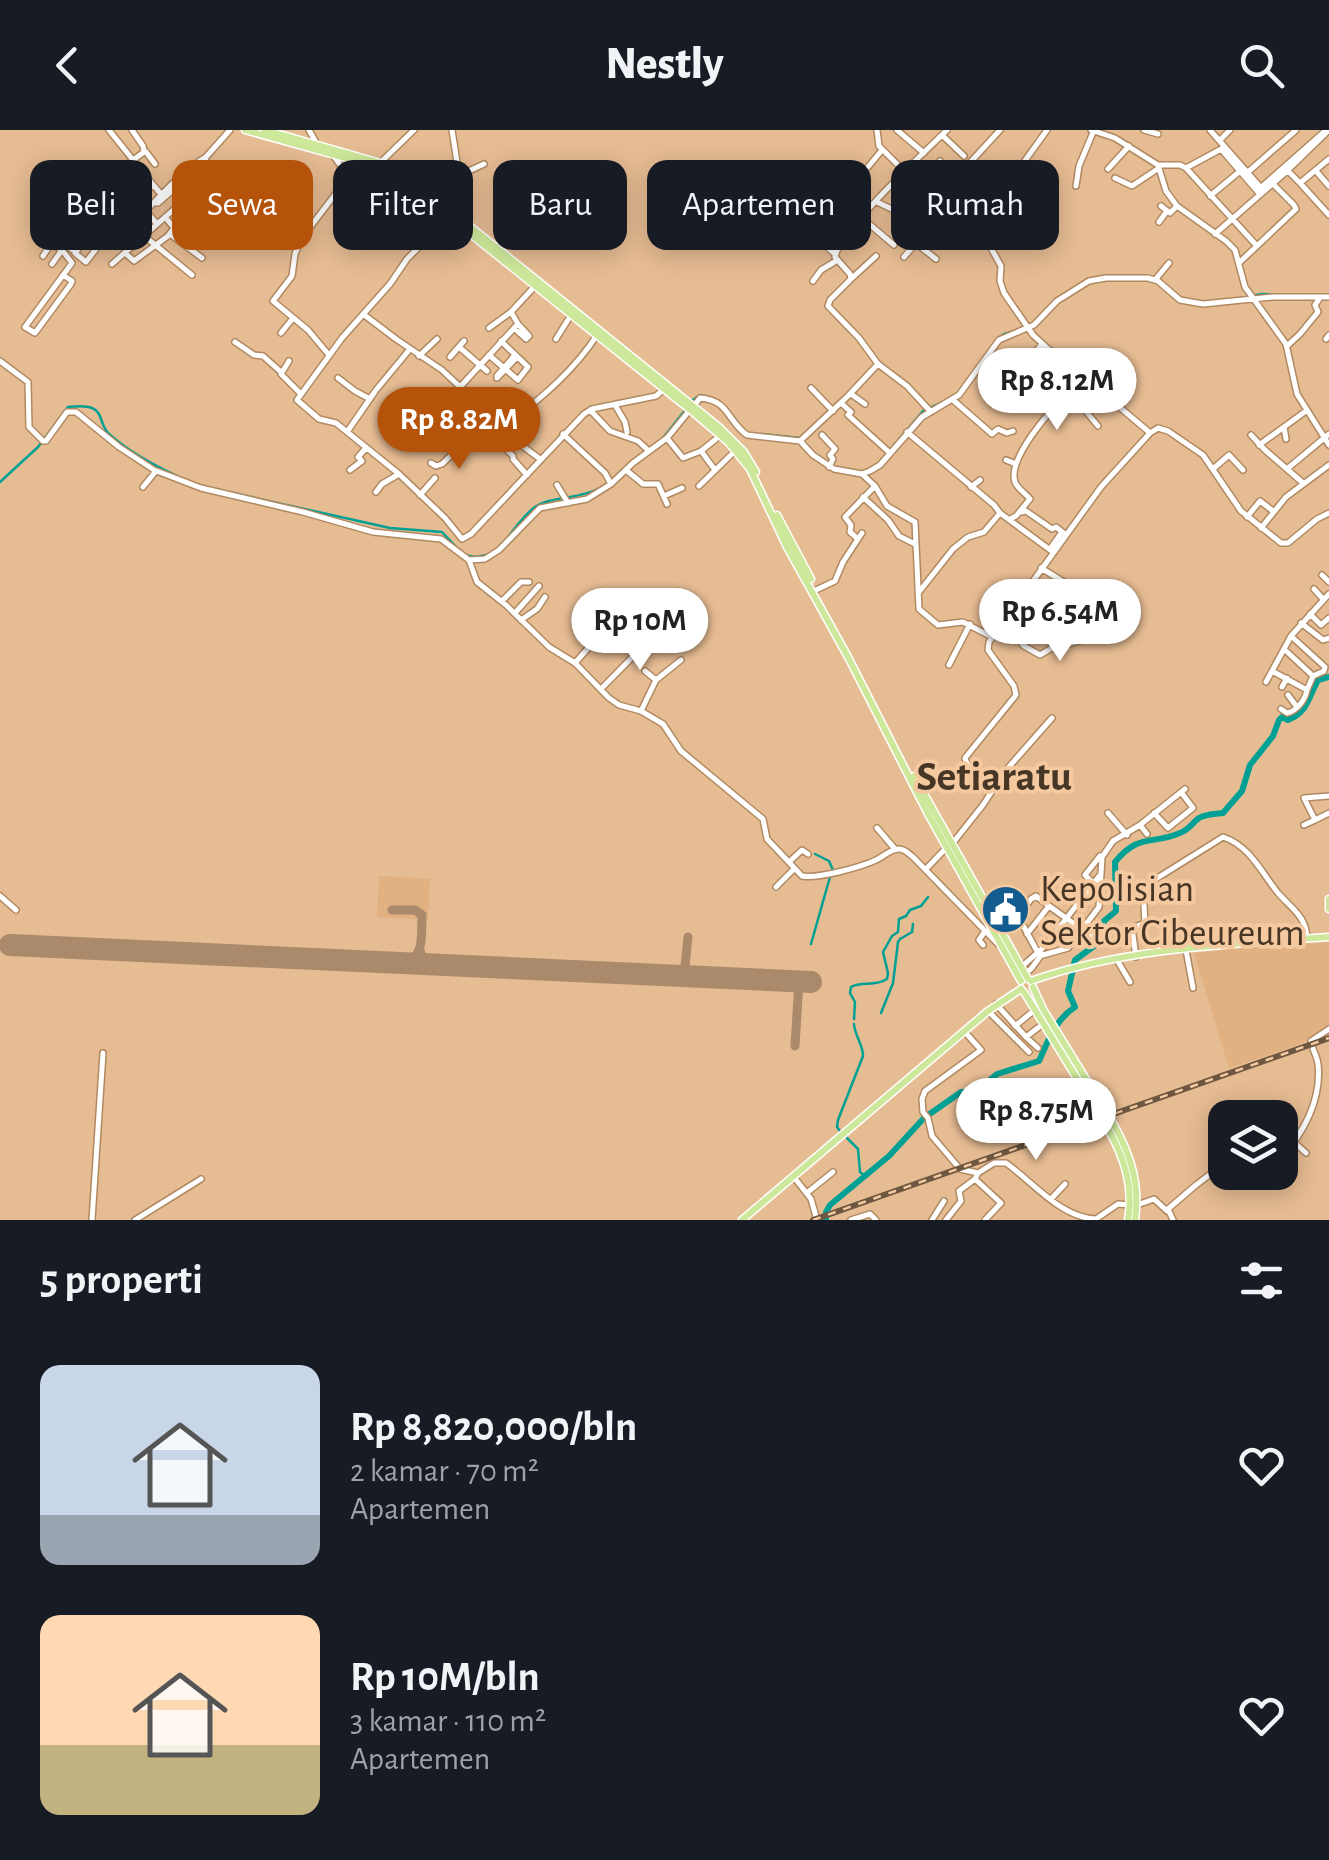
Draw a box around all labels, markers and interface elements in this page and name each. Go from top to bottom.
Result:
icon: back [40,38,95,93]
icon: search [1234,38,1289,93]
text: Nestly [605,42,724,87]
chip: Beli [30,160,152,250]
chip: Sewa [172,160,313,250]
chip: Filter [333,160,473,250]
chip: Baru [493,160,627,250]
chip: Apartemen [647,160,871,250]
chip: Rumah [891,160,1059,250]
pin: Rp 8.12M [954,348,1160,433]
text: Rp 8.12M [1000,364,1114,396]
pin: Rp 8.82M [356,387,562,472]
text: Rp 8.82M [399,403,519,435]
pin: Rp 6.54M [957,579,1163,664]
pin: Rp 10M [559,588,721,673]
text: Rp 6.54M [1001,595,1119,627]
text: Rp 10M [593,604,687,636]
district label: Setiaratu [916,756,1072,798]
place label: Kepolisian Sektor Cibeureum [1040,871,1305,953]
public building icon: Kepolisian Sektor Cibeureum [979,884,1031,936]
pin: Rp 8.75M [933,1078,1139,1163]
text: Rp 8.75M [978,1094,1094,1126]
map controls [1208,1100,1298,1190]
button: layers [1208,1100,1298,1190]
icon: filters [1234,1253,1289,1308]
text: 5 properti [40,1259,203,1301]
icon: home [120,1405,240,1525]
text: Rp 8,820,000/bln [350,1406,637,1448]
icon: heart [1234,1438,1289,1493]
text: 2 kamar · 70 m² [350,1455,539,1487]
text: Apartemen [350,1493,490,1525]
icon: home [120,1655,240,1775]
text: Rp 10M/bln [350,1656,540,1698]
icon: heart [1234,1688,1289,1743]
text: 3 kamar · 110 m² [350,1705,546,1737]
text: Apartemen [350,1743,490,1775]

